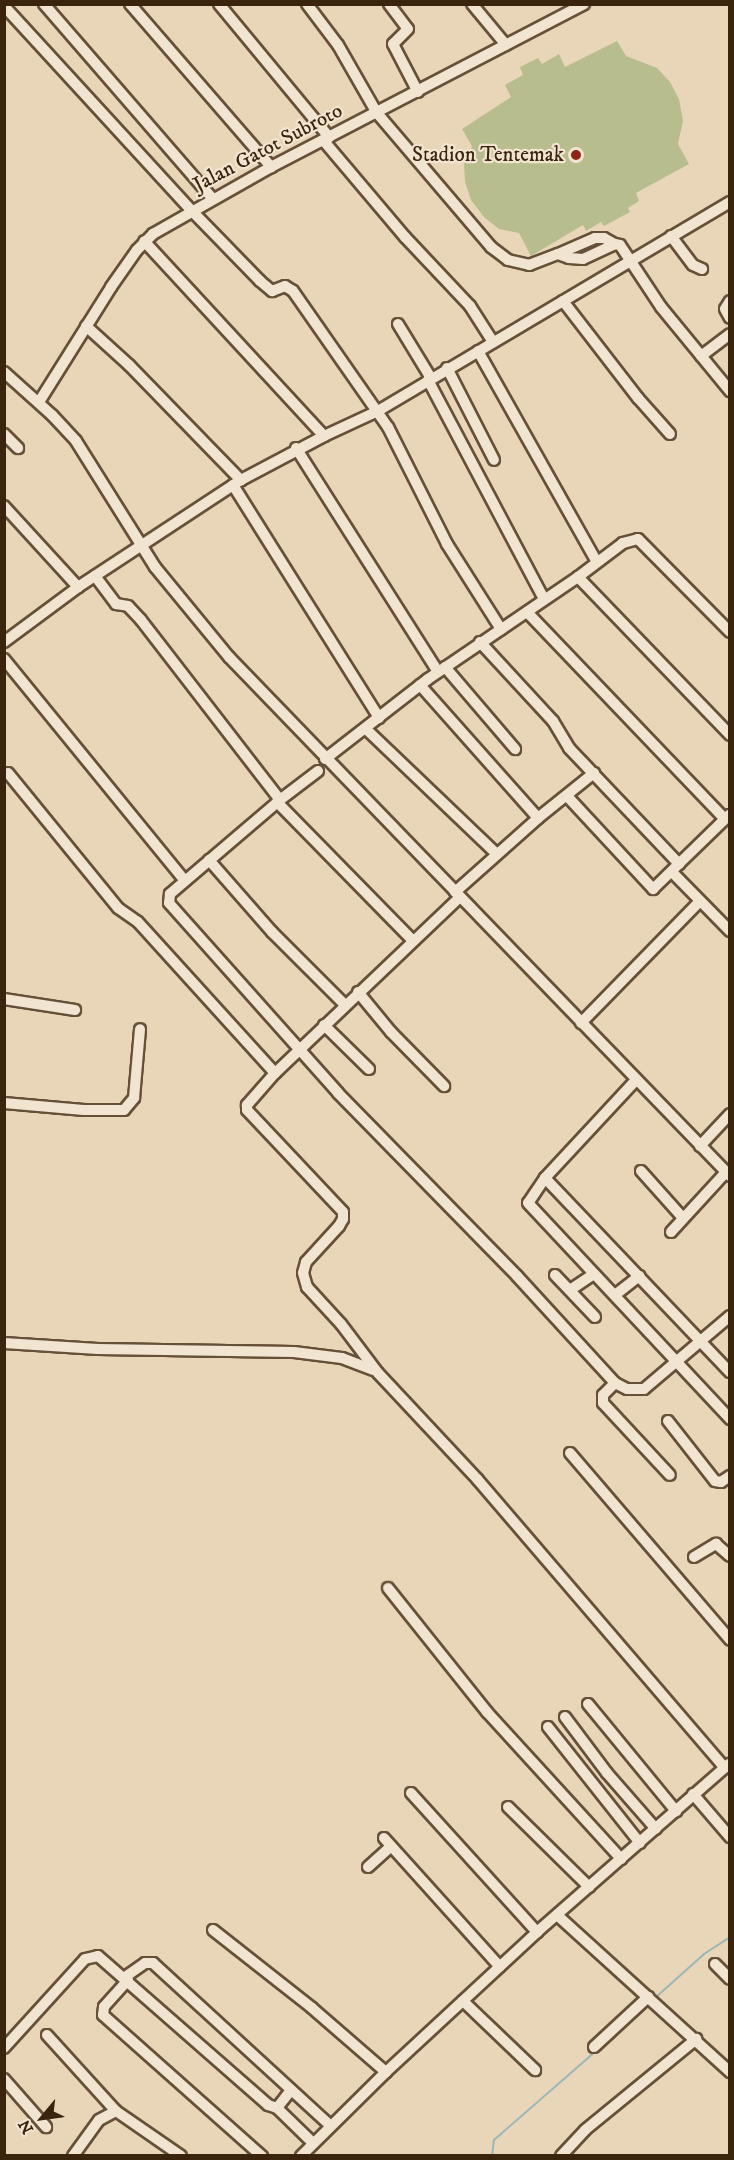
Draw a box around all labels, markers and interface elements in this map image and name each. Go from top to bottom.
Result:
street label: Jalan Gatot Subroto [189,98,347,198]
place label: Stadion Tentemak [412,142,564,168]
marker: Stadion Tentemak [569,148,583,162]
north arrow [12,2088,72,2148]
text: N [14,2116,38,2137]

